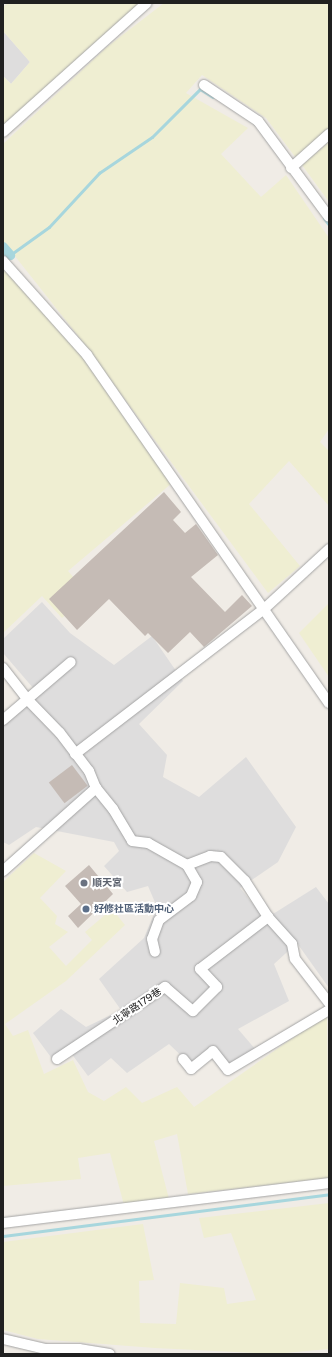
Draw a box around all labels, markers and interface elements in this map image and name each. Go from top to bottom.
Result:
place label: 順天宮 [92,877,122,889]
marker: 順天宮 [79,878,89,888]
place label: 好修社區活動中心 [94,903,174,915]
marker: 好修社區活動中心 [81,904,91,914]
street label: 北寧路179巷 [110,985,164,1027]

